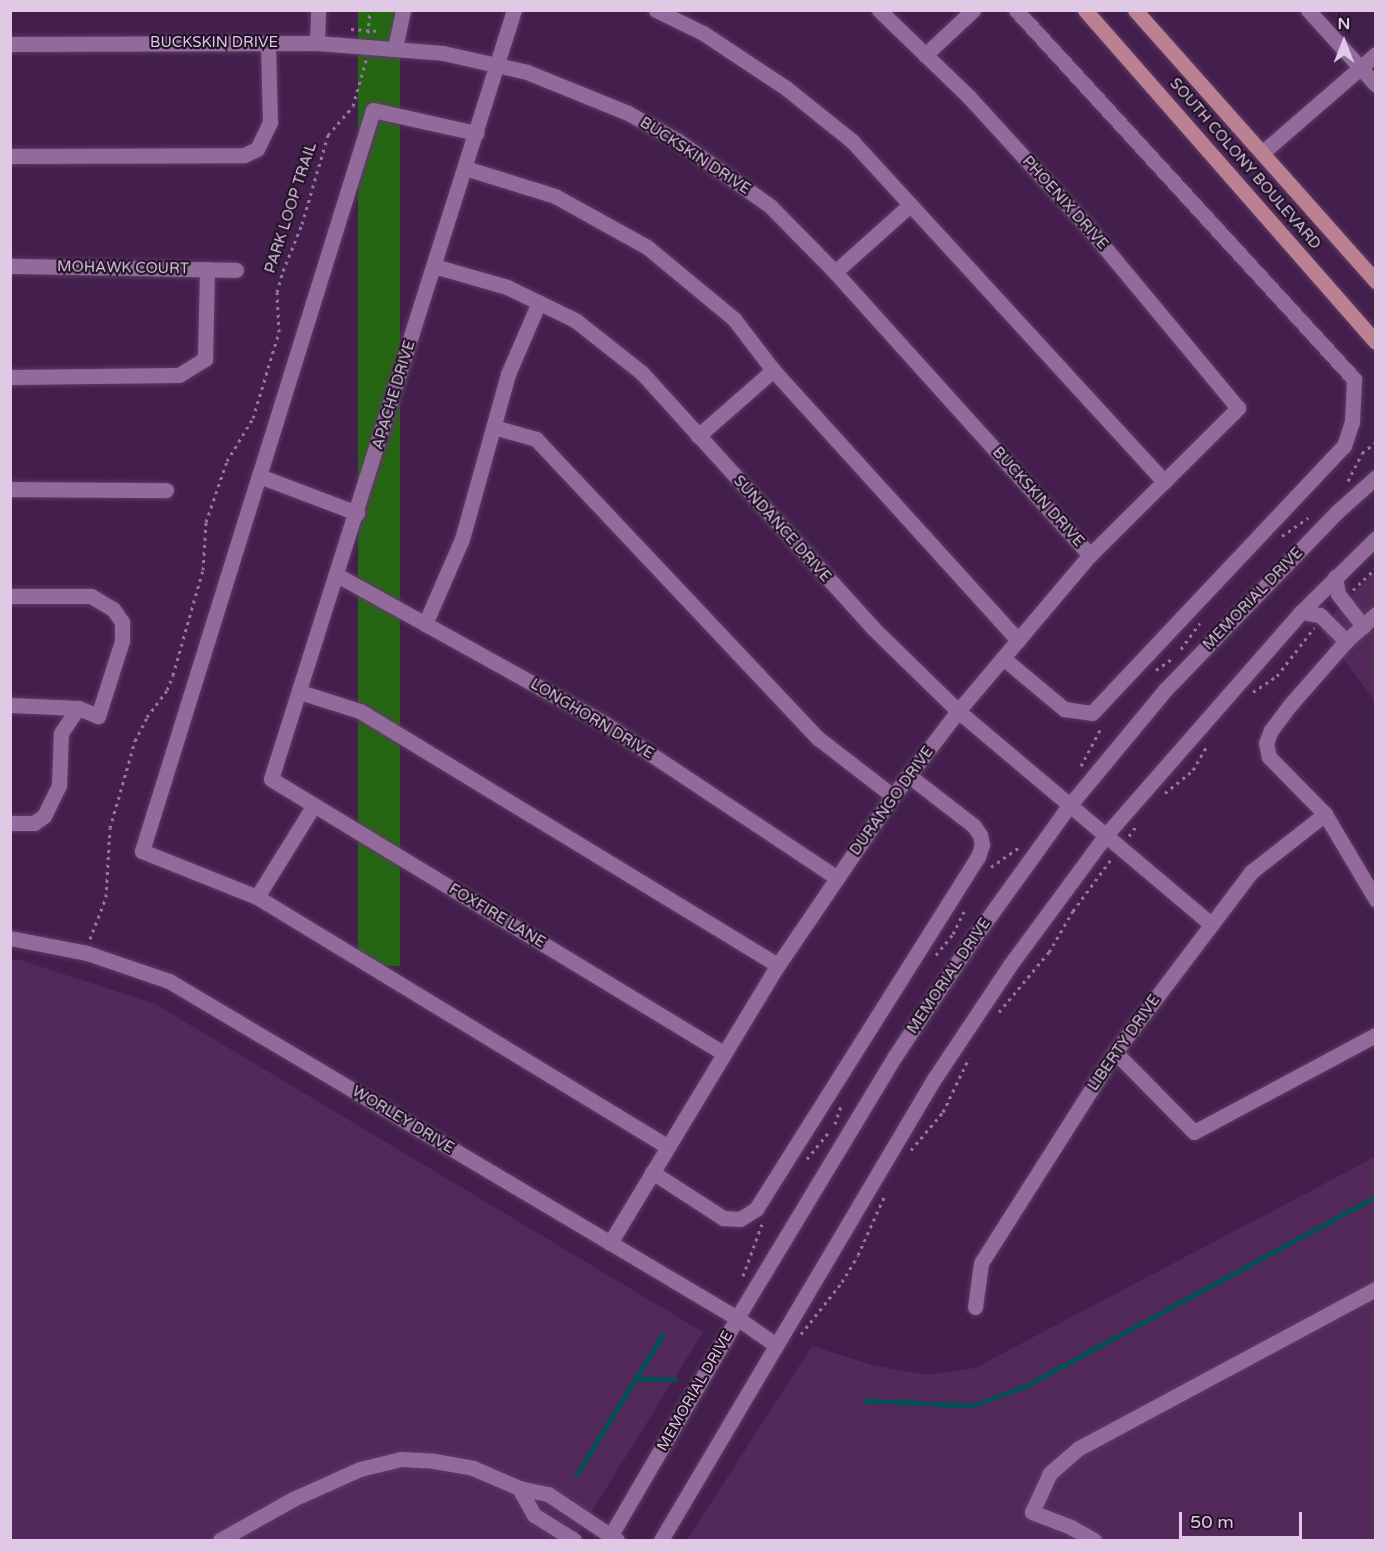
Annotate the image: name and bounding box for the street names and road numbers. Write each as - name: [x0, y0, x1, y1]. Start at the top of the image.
- street label: BUCKSKIN DRIVE: [150, 34, 278, 52]
- street label: SOUTH COLONY BOULEVARD: [1166, 75, 1324, 253]
- street label: BUCKSKIN DRIVE: [636, 114, 754, 198]
- street label: PARK LOOP TRAIL: [261, 140, 321, 276]
- street label: PHOENIX DRIVE: [1018, 153, 1112, 253]
- street label: MOHAWK COURT: [57, 258, 189, 278]
- street label: APACHE DRIVE: [369, 338, 419, 452]
- street label: BUCKSKIN DRIVE: [989, 443, 1087, 551]
- street label: SUNDANCE DRIVE: [729, 472, 835, 586]
- street label: MEMORIAL DRIVE: [1199, 544, 1307, 654]
- street label: LONGHORN DRIVE: [527, 675, 657, 763]
- street label: DURANGO DRIVE: [846, 743, 938, 859]
- street label: FOXFIRE LANE: [446, 880, 548, 952]
- street label: MEMORIAL DRIVE: [904, 915, 994, 1037]
- street label: LIBERTY DRIVE: [1084, 992, 1164, 1094]
- street label: WORLEY DRIVE: [349, 1082, 457, 1158]
- street label: MEMORIAL DRIVE: [653, 1328, 737, 1454]

